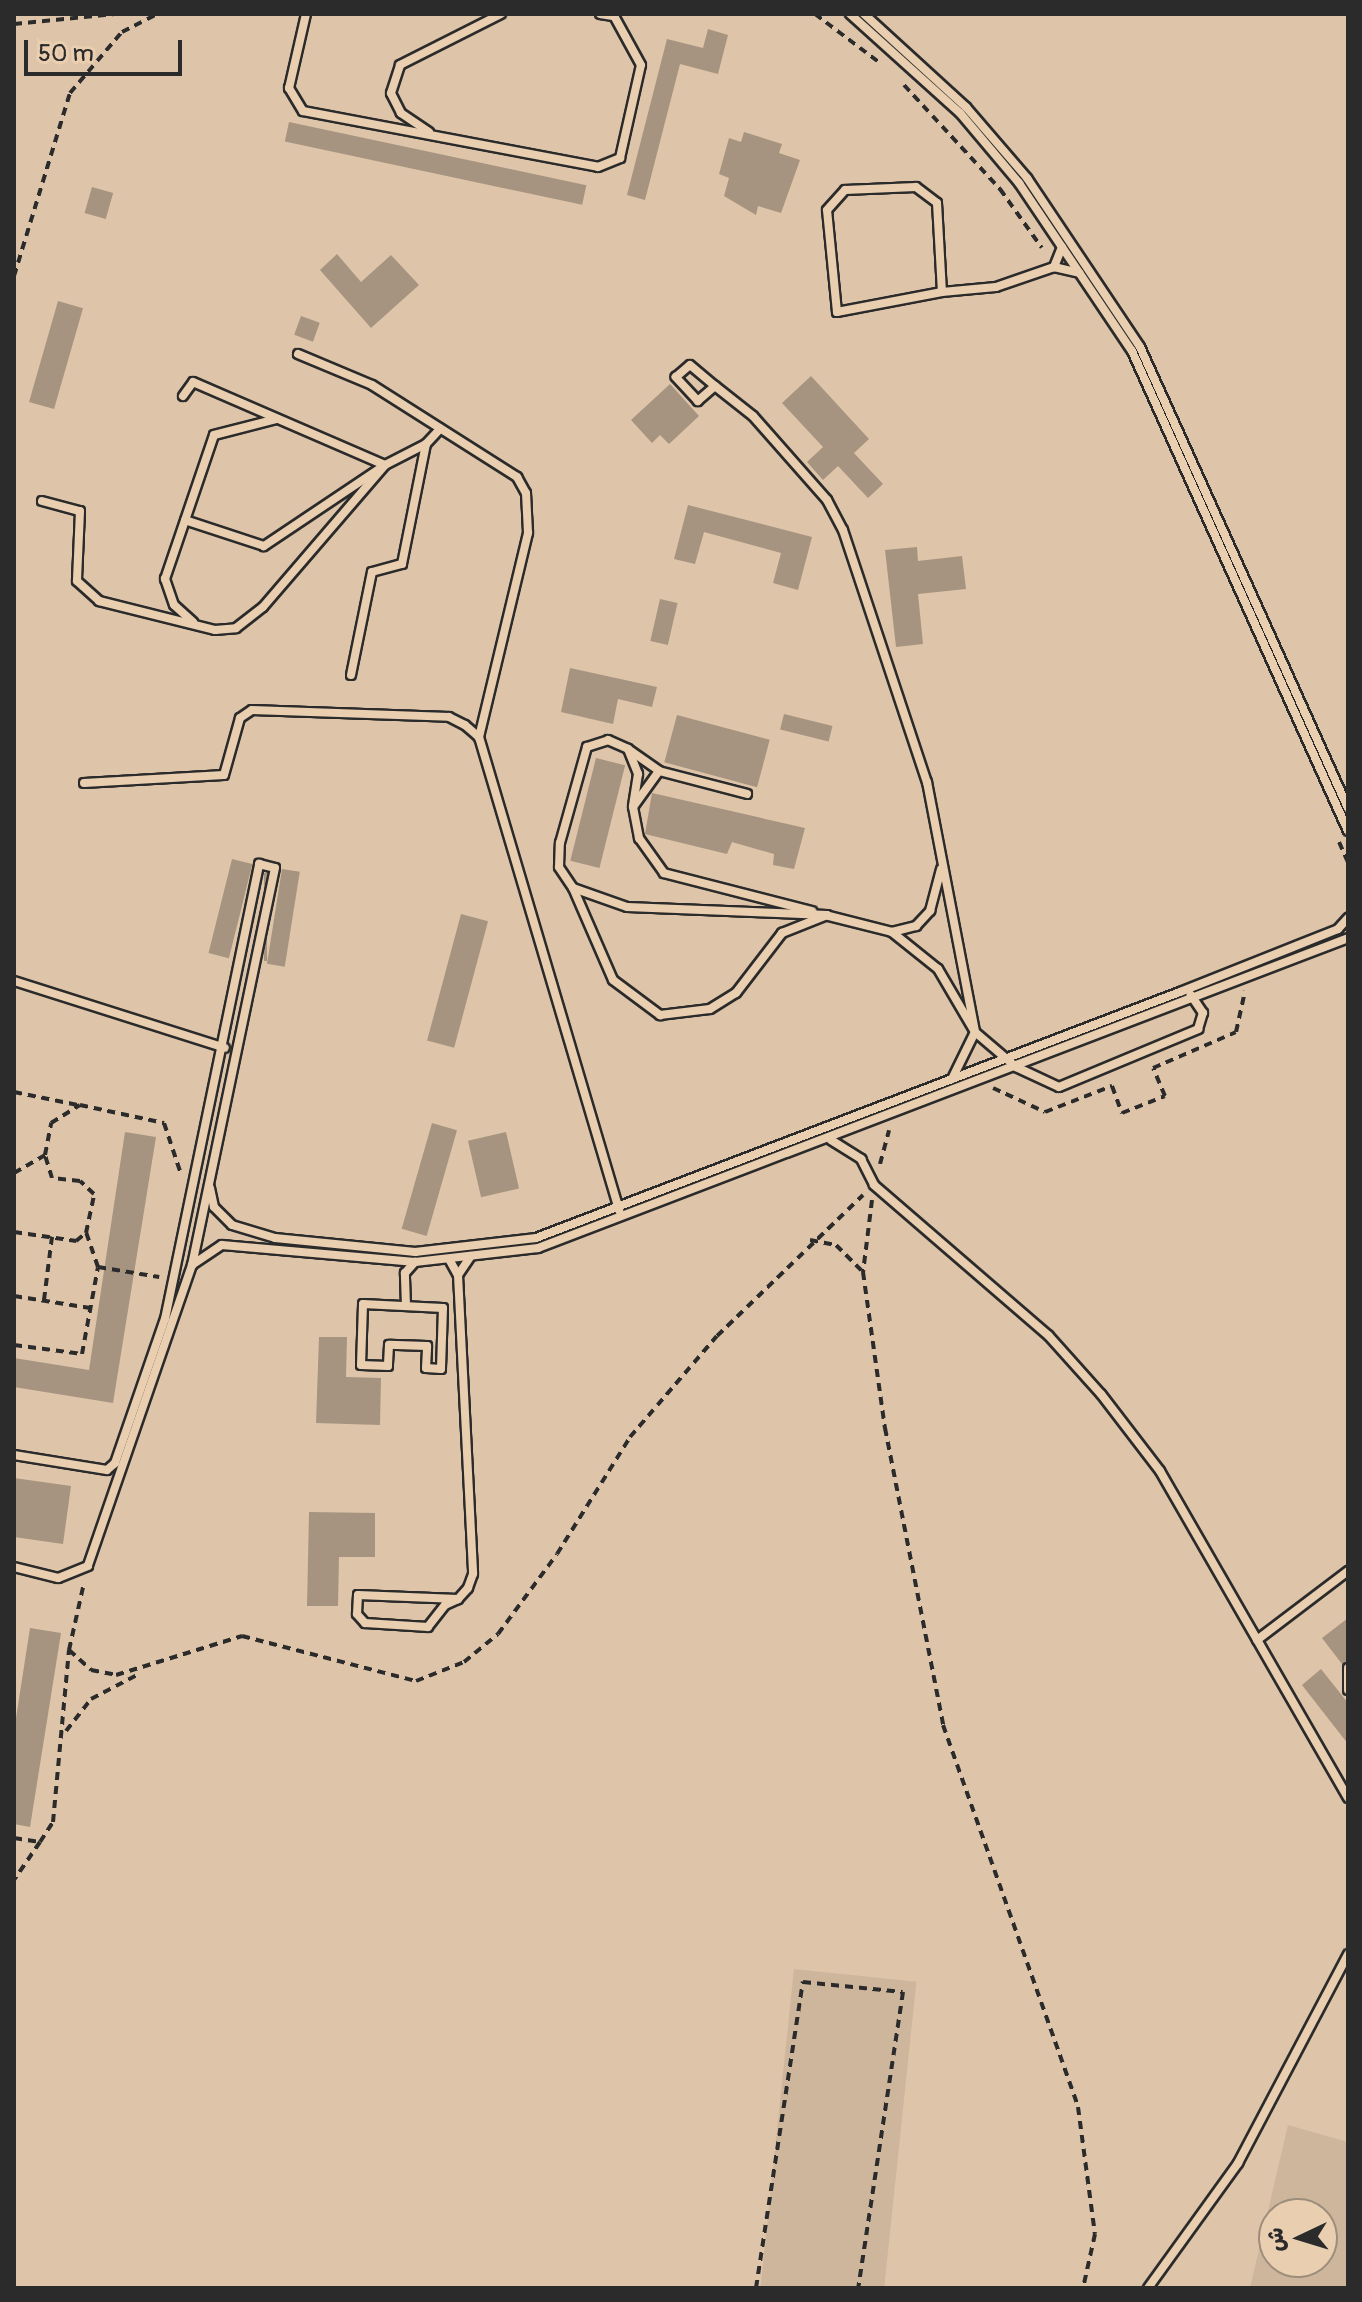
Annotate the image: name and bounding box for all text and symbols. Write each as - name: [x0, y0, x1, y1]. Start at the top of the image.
- scale bar: [28, 24, 186, 74]
- text: 50 m: [38, 39, 94, 68]
- north arrow: [1258, 2198, 1338, 2278]
- text: ش: [1261, 2226, 1291, 2253]

